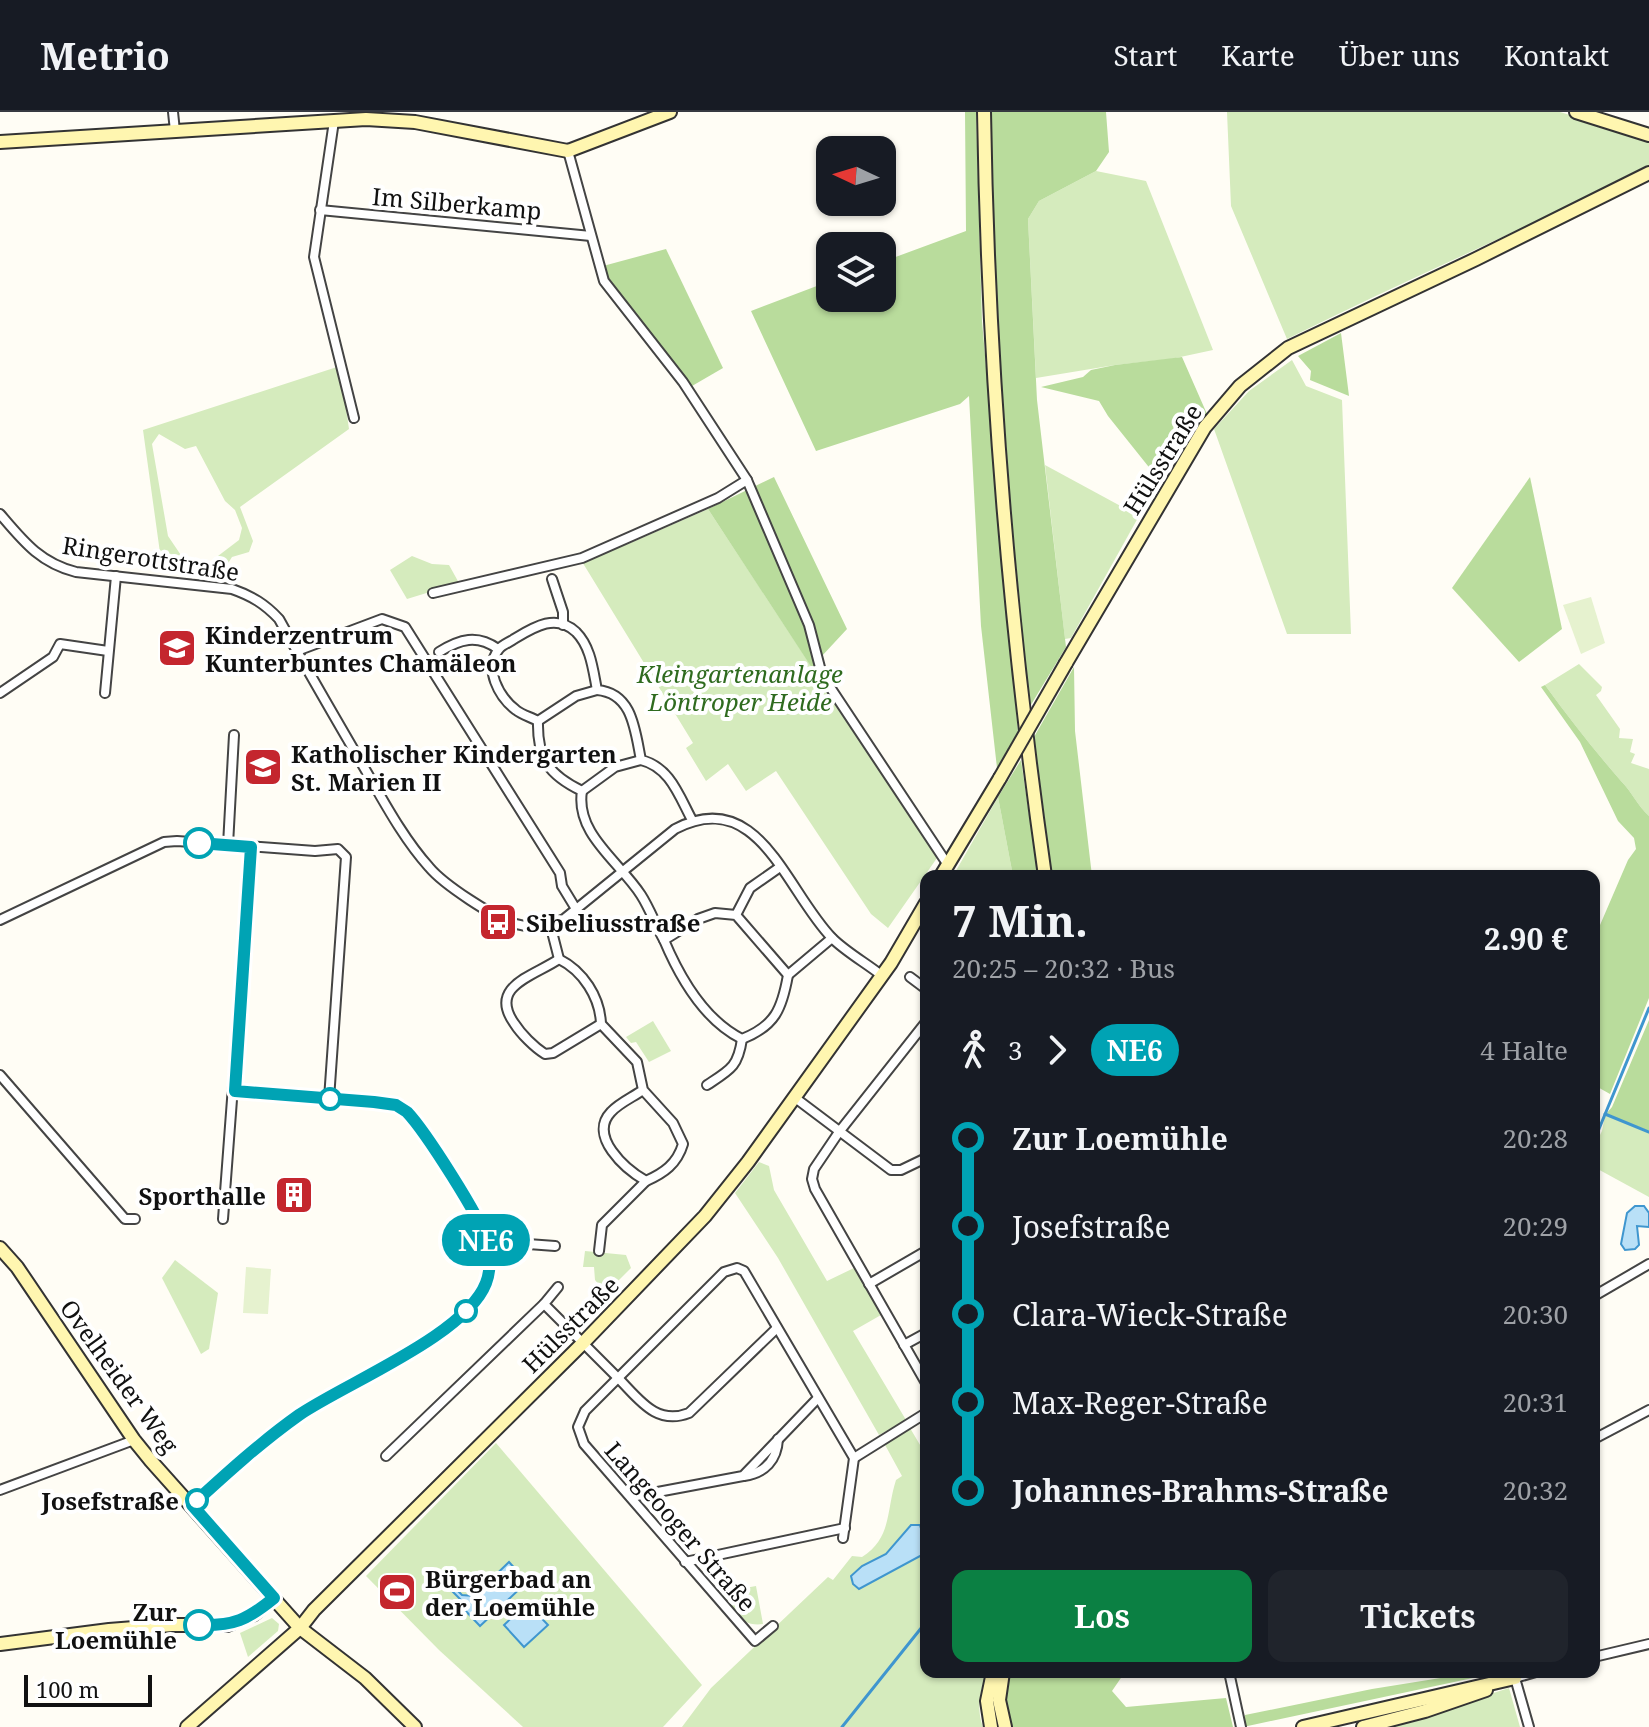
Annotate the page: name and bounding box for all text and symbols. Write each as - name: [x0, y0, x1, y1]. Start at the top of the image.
- text: Metrio: [40, 29, 170, 81]
- text: Start: [1113, 36, 1177, 74]
- text: Karte: [1221, 36, 1295, 74]
- text: Über uns: [1339, 36, 1460, 74]
- text: Kontakt: [1504, 36, 1609, 74]
- north arrow: [816, 136, 896, 216]
- map controls: [816, 136, 896, 312]
- street label: Im Silberkamp: [371, 179, 543, 227]
- button: layers: [816, 232, 896, 312]
- street label: Hülsstraße: [1115, 397, 1209, 521]
- street label: Ringerottstraße: [60, 528, 242, 588]
- place label: Kinderzentrum Kunterbuntes Chamäleon: [205, 618, 516, 679]
- school or university icon: Kinderzentrum Kunterbuntes Chamäleon: [156, 627, 198, 669]
- park label: Kleingartenanlage Löntroper Heide: [636, 657, 843, 718]
- place label: Katholischer Kindergarten St. Marien II: [291, 737, 617, 798]
- school or university icon: Katholischer Kindergarten St. Marien II: [242, 746, 284, 788]
- unlabelled marker: [184, 828, 214, 858]
- text: 7 Min.: [952, 890, 1088, 950]
- bus stop icon: Sibeliusstraße: [477, 901, 519, 943]
- place label: Sibeliusstraße: [526, 906, 701, 939]
- text: 2.90 €: [1484, 918, 1568, 959]
- text: 20:25 – 20:32 · Bus: [952, 950, 1175, 986]
- icon: walk: [952, 1028, 996, 1072]
- icon: forward: [1035, 1028, 1079, 1072]
- text: NE6: [1107, 1031, 1163, 1069]
- text: 3: [1008, 1032, 1023, 1068]
- text: 4 Halte: [1480, 1032, 1568, 1068]
- unlabelled marker: [319, 1088, 341, 1110]
- text: Zur Loemühle: [1012, 1118, 1228, 1159]
- text: 20:28: [1502, 1120, 1568, 1156]
- building icon: Sporthalle: [273, 1174, 315, 1216]
- place label: Sporthalle: [139, 1179, 266, 1212]
- text: Josefstraße: [1012, 1206, 1171, 1247]
- text: 20:29: [1502, 1208, 1568, 1244]
- line badge: NE6: [440, 1214, 532, 1266]
- text: NE6: [458, 1221, 514, 1259]
- street label: Hülsstraße: [514, 1268, 626, 1380]
- street label: Ovelheider Weg: [53, 1293, 187, 1460]
- text: Clara-Wieck-Straße: [1012, 1294, 1288, 1335]
- text: 20:30: [1502, 1296, 1568, 1332]
- unlabelled marker: [455, 1300, 477, 1322]
- text: Max-Reger-Straße: [1012, 1382, 1268, 1423]
- text: 20:31: [1502, 1384, 1568, 1420]
- street label: Langeooger Straße: [598, 1434, 764, 1618]
- text: Johannes-Brahms-Straße: [1012, 1470, 1389, 1511]
- text: 20:32: [1502, 1472, 1568, 1508]
- place label: Josefstraße: [40, 1484, 179, 1517]
- marker: Josefstraße: [186, 1489, 208, 1511]
- place label: Bürgerbad an der Loemühle: [425, 1562, 595, 1623]
- button: Los: [952, 1570, 1252, 1662]
- button: Tickets: [1268, 1570, 1568, 1662]
- sports icon: Bürgerbad an der Loemühle: [376, 1571, 418, 1613]
- place label: Zur Loemühle: [55, 1595, 177, 1656]
- marker: Zur Loemühle: [184, 1610, 214, 1640]
- scale bar: [24, 1671, 152, 1707]
- text: 100 m: [36, 1674, 99, 1704]

